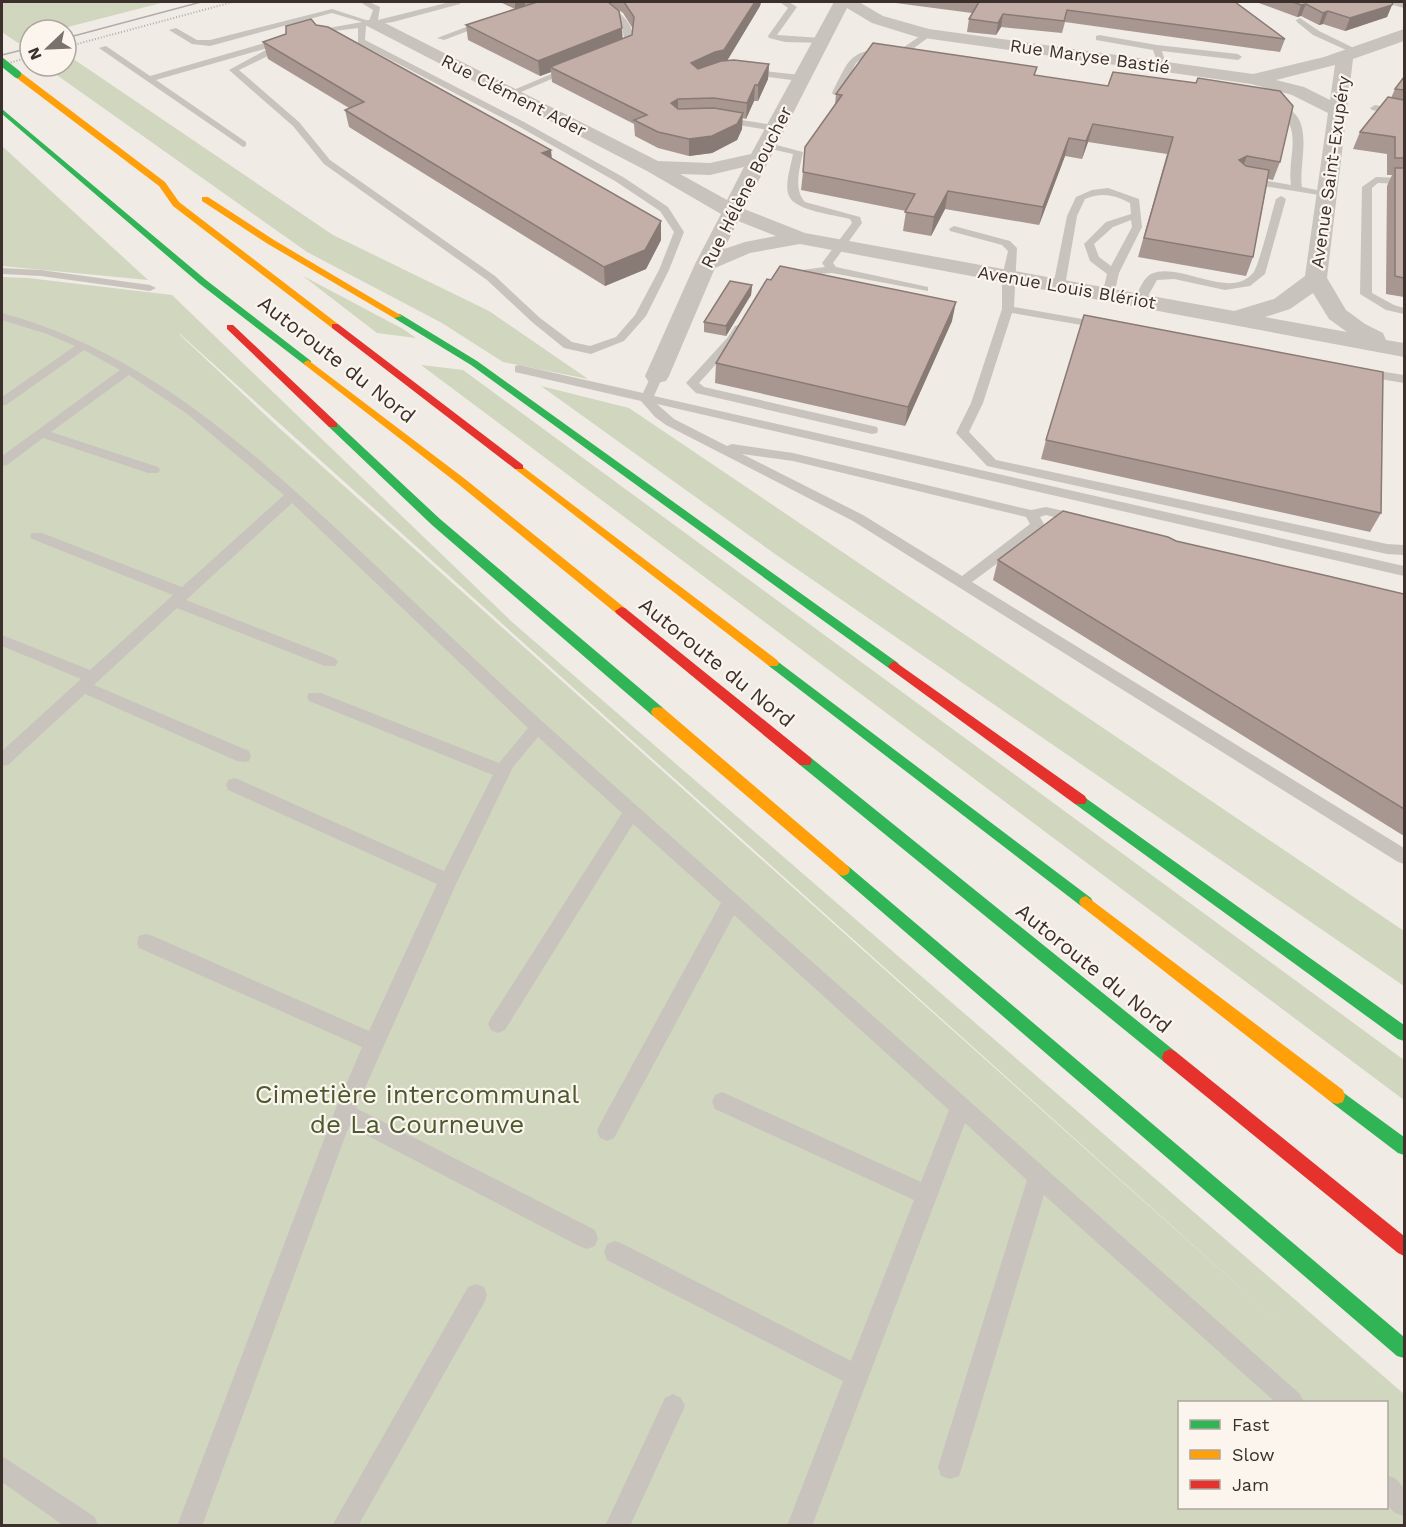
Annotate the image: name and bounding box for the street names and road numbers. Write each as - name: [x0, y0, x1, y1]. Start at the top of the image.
- street label: Rue Maryse Bastié: [1009, 34, 1171, 78]
- street label: Rue Clément Ader: [438, 49, 590, 141]
- street label: Avenue Saint-Exupéry: [1306, 74, 1354, 270]
- street label: Rue Hélène Boucher: [696, 102, 796, 272]
- street label: Avenue Louis Blériot: [976, 261, 1158, 313]
- street label: Autoroute du Nord: [253, 290, 421, 428]
- street label: Autoroute du Nord: [634, 592, 800, 732]
- street label: Autoroute du Nord: [1011, 898, 1177, 1038]

